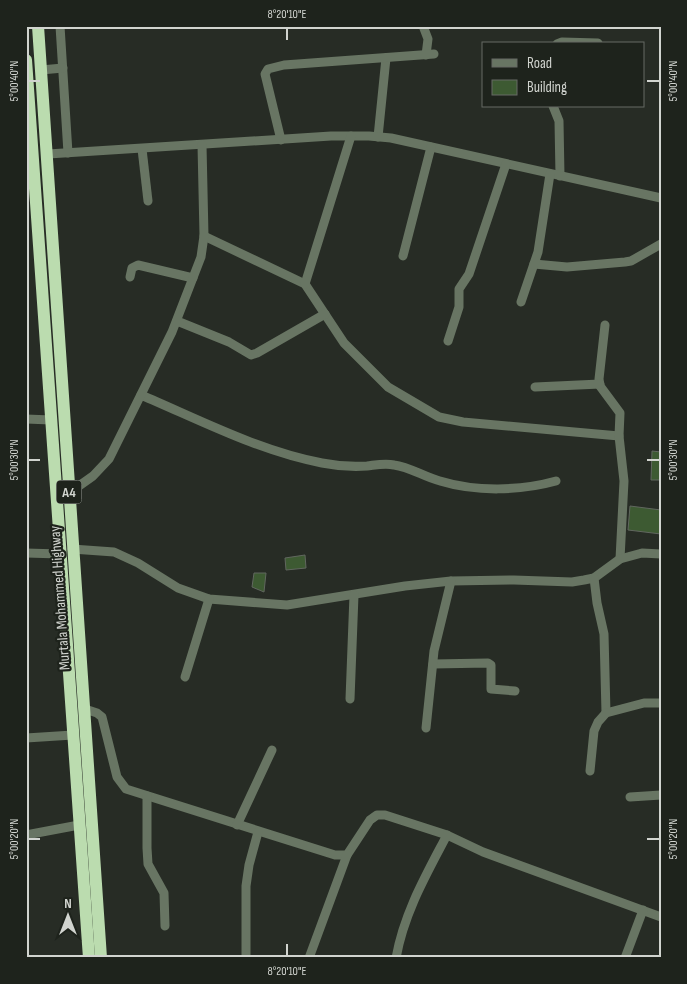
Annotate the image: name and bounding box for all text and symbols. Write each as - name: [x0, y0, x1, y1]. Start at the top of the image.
- text: 8°20'10"E: [268, 7, 306, 22]
- legend: [482, 42, 644, 108]
- text: Road: [527, 54, 552, 73]
- text: 5°00'40"N: [7, 61, 22, 101]
- text: 5°00'40"N: [666, 61, 681, 101]
- text: Building: [527, 78, 567, 97]
- text: 5°00'30"N: [7, 440, 22, 480]
- text: 5°00'30"N: [666, 440, 681, 480]
- road number: A4: [56, 481, 82, 504]
- street label: Murtala Mohammed Highway: [45, 525, 75, 671]
- text: 5°00'20"N: [7, 819, 22, 859]
- text: 5°00'20"N: [666, 819, 681, 859]
- north arrow: [42, 892, 92, 942]
- text: N: [64, 895, 72, 912]
- text: 8°20'10"E: [268, 964, 306, 979]

